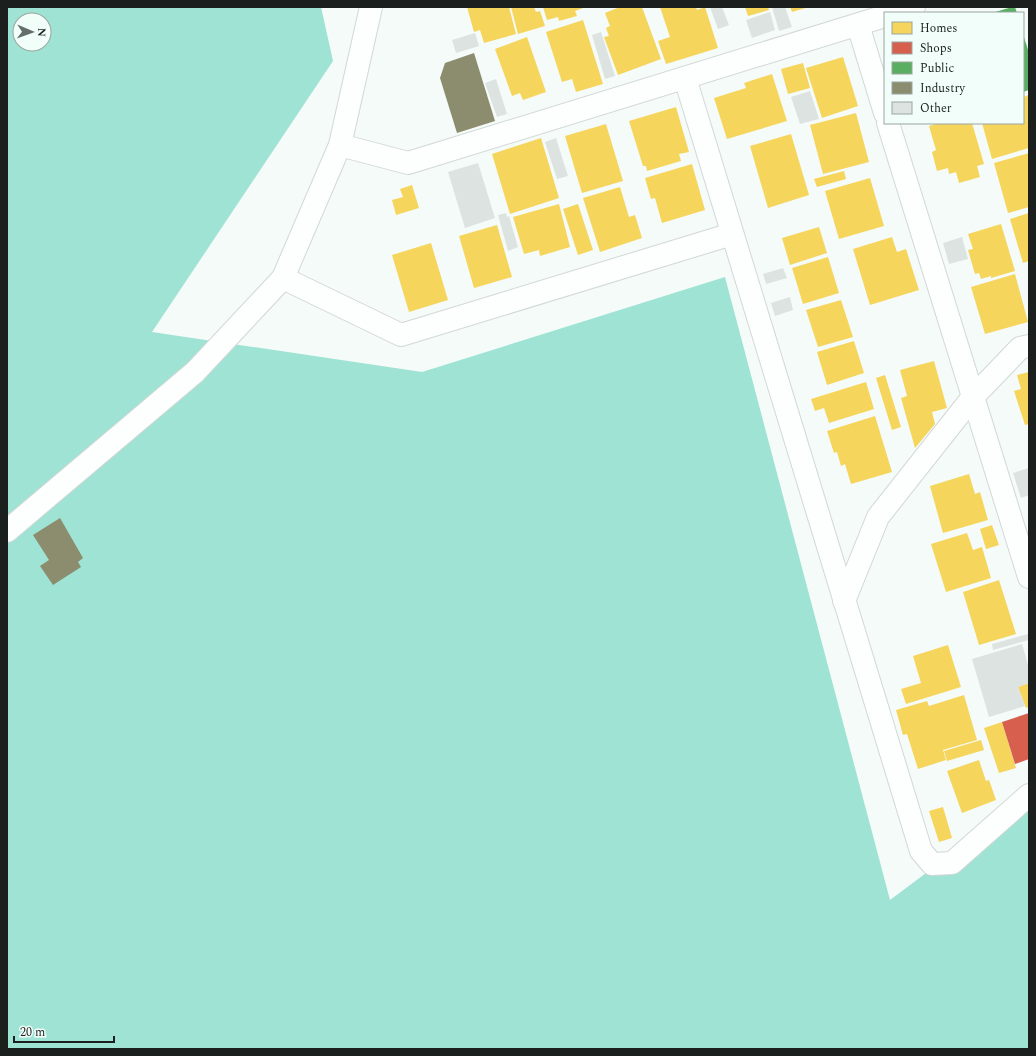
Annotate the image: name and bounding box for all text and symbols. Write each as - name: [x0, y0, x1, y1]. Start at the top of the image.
- north arrow: [12, 12, 52, 52]
- legend: [884, 12, 1024, 124]
- text: Homes: [920, 19, 958, 38]
- text: N: [33, 28, 50, 37]
- text: Shops: [920, 39, 952, 58]
- text: Public: [920, 59, 954, 78]
- text: Industry: [920, 79, 966, 98]
- text: Other: [920, 99, 952, 118]
- scale bar: [14, 1018, 114, 1044]
- text: 20 m: [20, 1023, 45, 1042]

